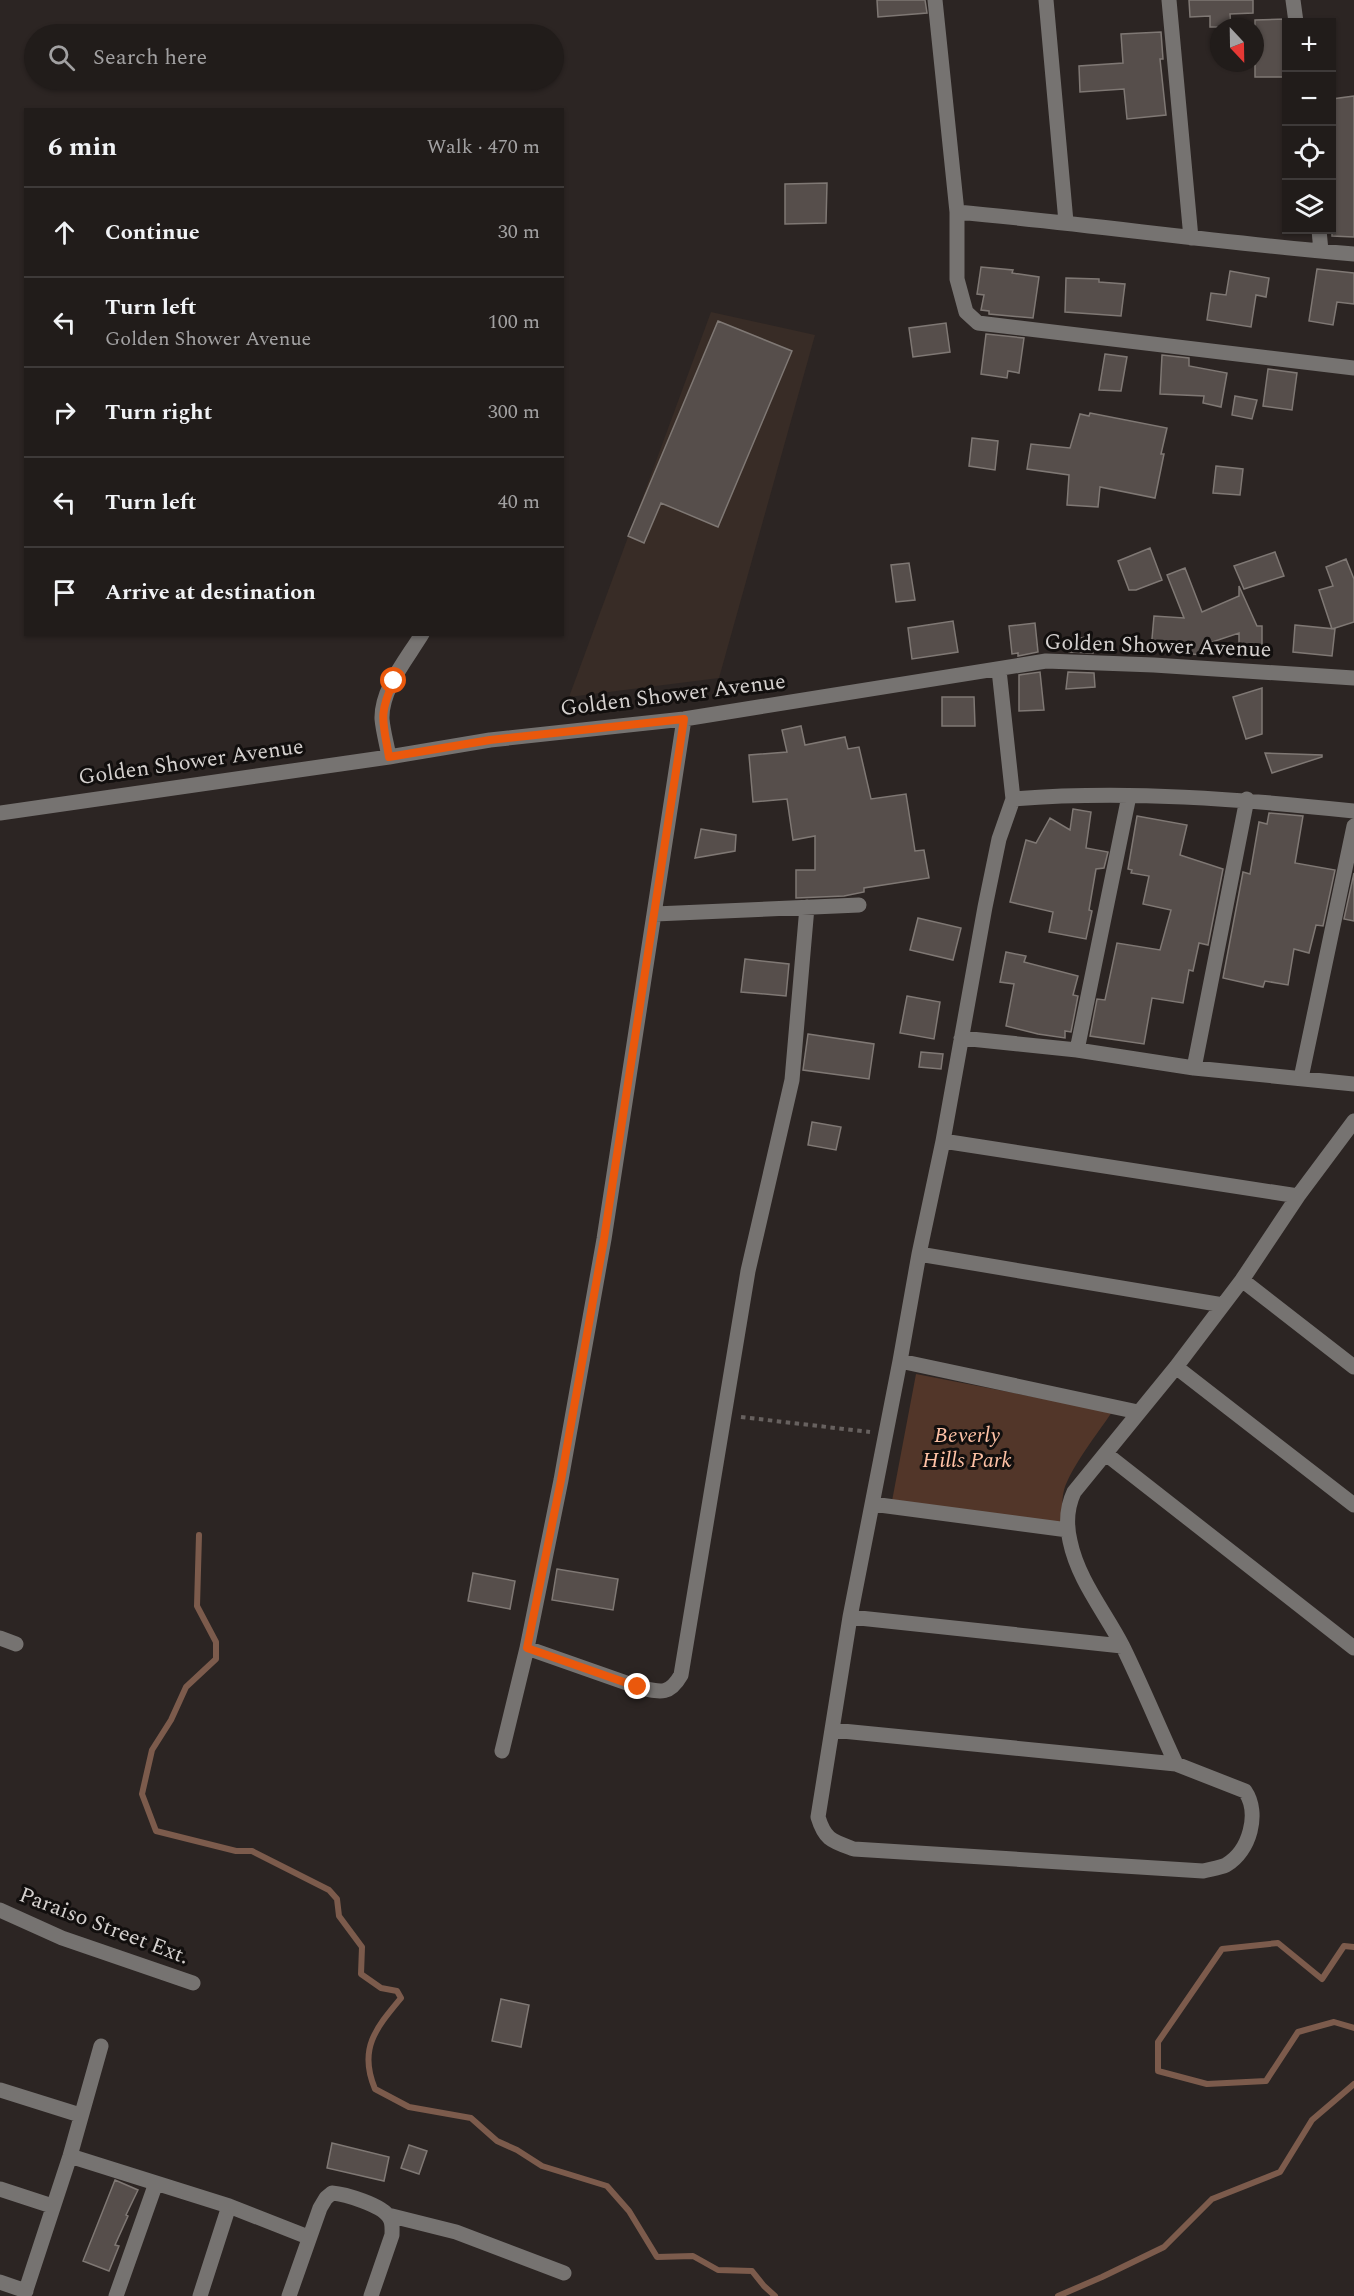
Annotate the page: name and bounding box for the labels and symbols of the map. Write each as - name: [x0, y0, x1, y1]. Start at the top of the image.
- north arrow: [1210, 18, 1264, 72]
- street label: Golden Shower Avenue: [1044, 626, 1272, 666]
- street label: Golden Shower Avenue: [558, 665, 788, 725]
- route start: [380, 667, 406, 693]
- street label: Golden Shower Avenue: [76, 730, 306, 794]
- park label: Beverly Hills Park: [922, 1419, 1012, 1477]
- route end: [624, 1673, 650, 1699]
- street label: Paraiso Street Ext.: [14, 1878, 194, 1974]

